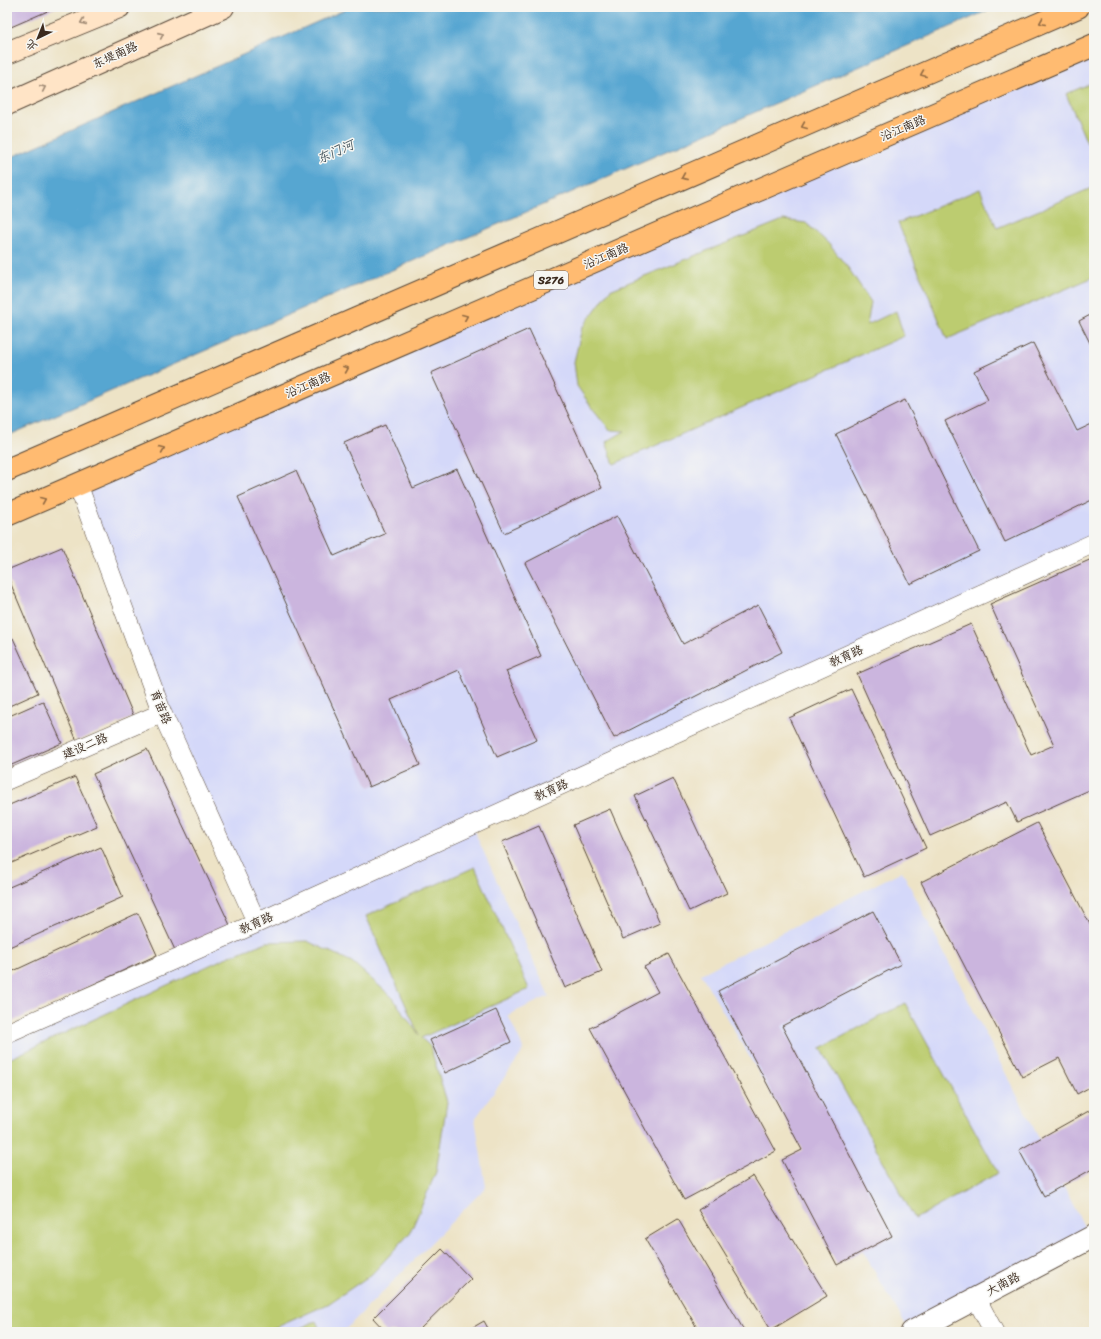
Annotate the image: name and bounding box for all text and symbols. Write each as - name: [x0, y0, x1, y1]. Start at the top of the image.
- one-way arrow: [80, 17, 87, 25]
- north arrow: [18, 18, 58, 58]
- one-way arrow: [1039, 18, 1046, 26]
- one-way arrow: [157, 32, 165, 40]
- text: 北: [21, 34, 42, 56]
- street label: 东堤南路: [89, 35, 141, 75]
- one-way arrow: [919, 69, 927, 77]
- one-way arrow: [38, 85, 46, 93]
- street label: 沿江南路: [877, 108, 929, 148]
- one-way arrow: [800, 121, 808, 129]
- water label: 东门河: [313, 132, 360, 170]
- one-way arrow: [681, 173, 688, 181]
- street label: 沿江南路: [580, 236, 632, 276]
- road number: S276: [534, 271, 568, 289]
- one-way arrow: [462, 314, 469, 322]
- street label: 沿江南路: [282, 365, 334, 405]
- one-way arrow: [341, 366, 349, 374]
- one-way arrow: [159, 445, 166, 453]
- one-way arrow: [38, 497, 46, 505]
- street label: 教育路: [825, 639, 867, 673]
- street label: 育苗路: [144, 686, 178, 728]
- street label: 建设二路: [59, 726, 111, 766]
- street label: 教育路: [530, 773, 572, 807]
- street label: 教育路: [235, 906, 277, 940]
- street label: 大南路: [982, 1266, 1024, 1302]

